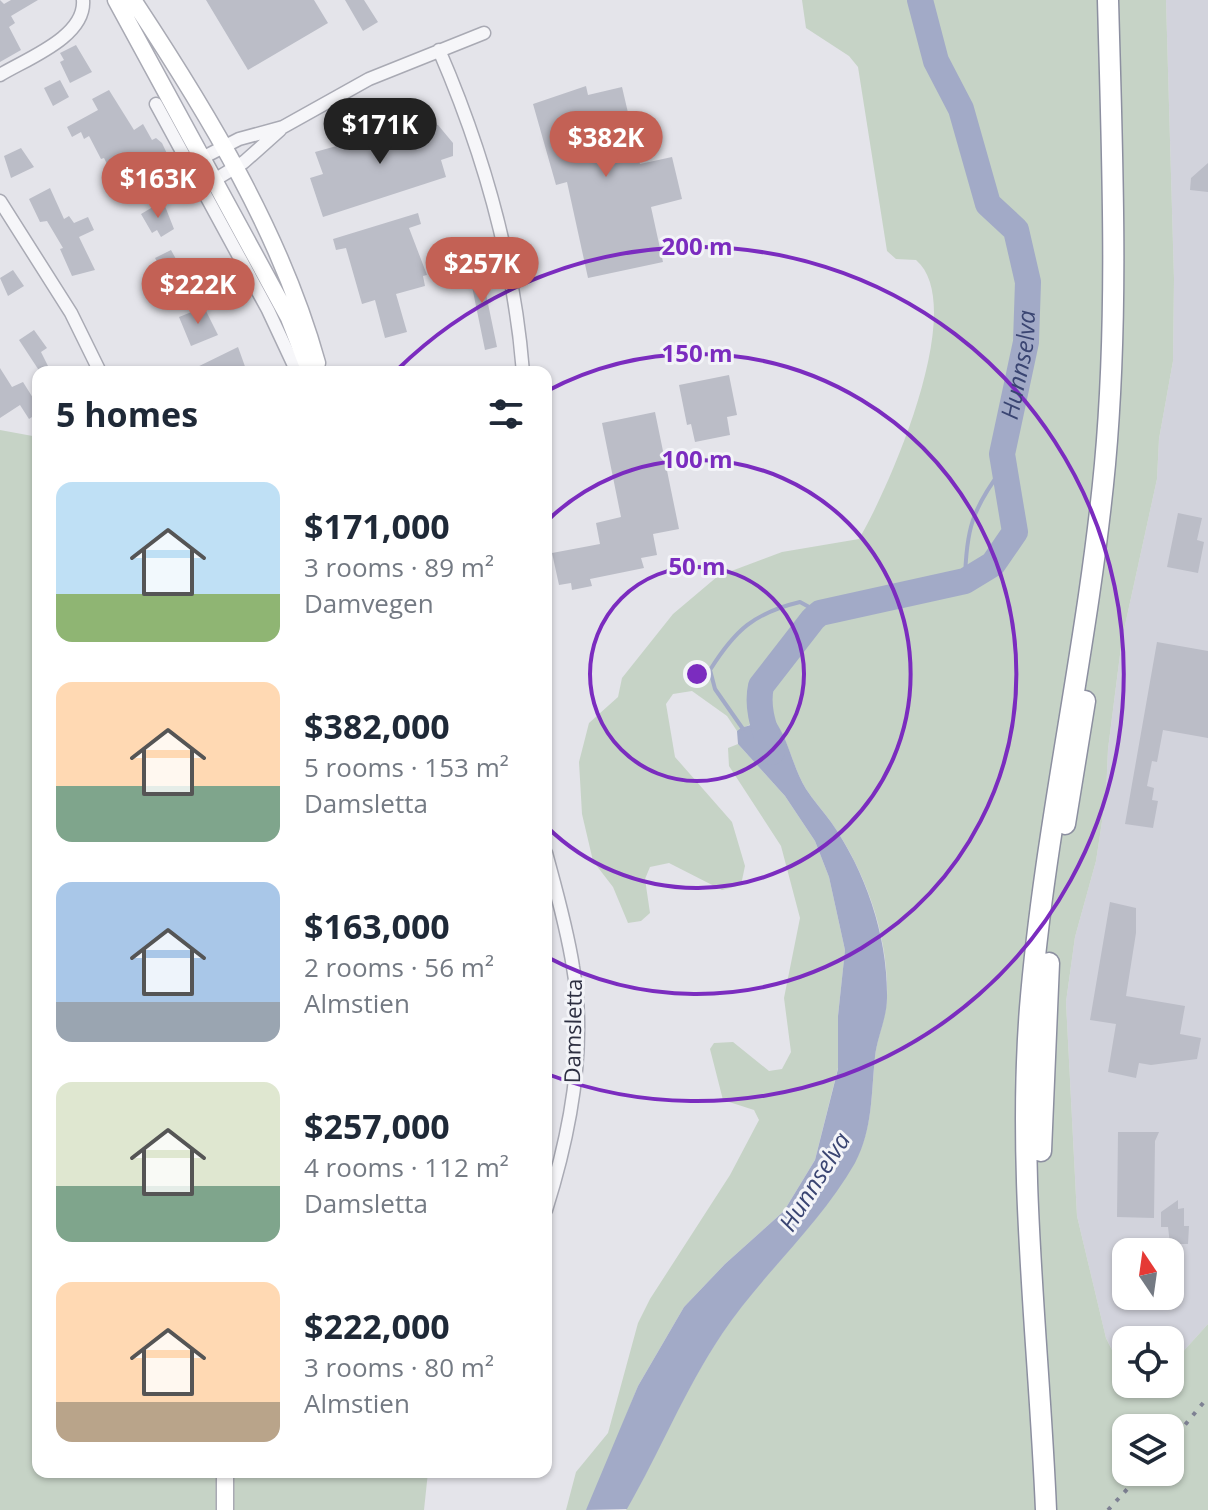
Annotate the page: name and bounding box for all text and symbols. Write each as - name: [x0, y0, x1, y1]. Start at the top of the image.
- pin: $171K: [324, 98, 436, 166]
- text: $171K: [342, 106, 418, 142]
- pin: $382K: [550, 111, 662, 179]
- text: $382K: [568, 119, 644, 155]
- pin: $163K: [102, 152, 214, 220]
- text: $163K: [120, 160, 196, 196]
- text: 200 m: [662, 229, 732, 262]
- pin: $257K: [426, 237, 538, 305]
- text: $257K: [444, 245, 520, 281]
- pin: $222K: [142, 258, 254, 326]
- text: $222K: [160, 266, 236, 302]
- water label: Hunnselva: [992, 309, 1042, 422]
- text: 150 m: [662, 336, 732, 369]
- text: 5 homes: [56, 391, 198, 437]
- icon: filters: [484, 392, 528, 436]
- text: 100 m: [662, 442, 732, 475]
- text: $171,000: [304, 503, 450, 549]
- icon: home: [120, 514, 216, 610]
- text: 3 rooms · 89 m²: [304, 549, 494, 585]
- text: 50 m: [668, 549, 726, 582]
- text: Damvegen: [304, 585, 434, 621]
- centre of rings: [683, 660, 711, 688]
- text: $382,000: [304, 703, 450, 749]
- icon: home: [120, 714, 216, 810]
- text: 5 rooms · 153 m²: [304, 749, 509, 785]
- text: Damsletta: [304, 785, 428, 821]
- text: $163,000: [304, 903, 450, 949]
- icon: home: [120, 914, 216, 1010]
- text: 2 rooms · 56 m²: [304, 949, 494, 985]
- street label: Damsletta: [556, 978, 588, 1084]
- text: Almstien: [304, 985, 410, 1021]
- text: $257,000: [304, 1103, 450, 1149]
- icon: home: [120, 1114, 216, 1210]
- water label: Hunnselva: [770, 1125, 857, 1237]
- text: 4 rooms · 112 m²: [304, 1149, 509, 1185]
- text: Damsletta: [304, 1185, 428, 1221]
- north arrow: [1112, 1238, 1184, 1310]
- map controls: [1112, 1238, 1184, 1486]
- text: $222,000: [304, 1303, 450, 1349]
- icon: home: [120, 1314, 216, 1410]
- button: locate: [1112, 1326, 1184, 1398]
- text: 3 rooms · 80 m²: [304, 1349, 494, 1385]
- text: Almstien: [304, 1385, 410, 1421]
- button: layers: [1112, 1414, 1184, 1486]

